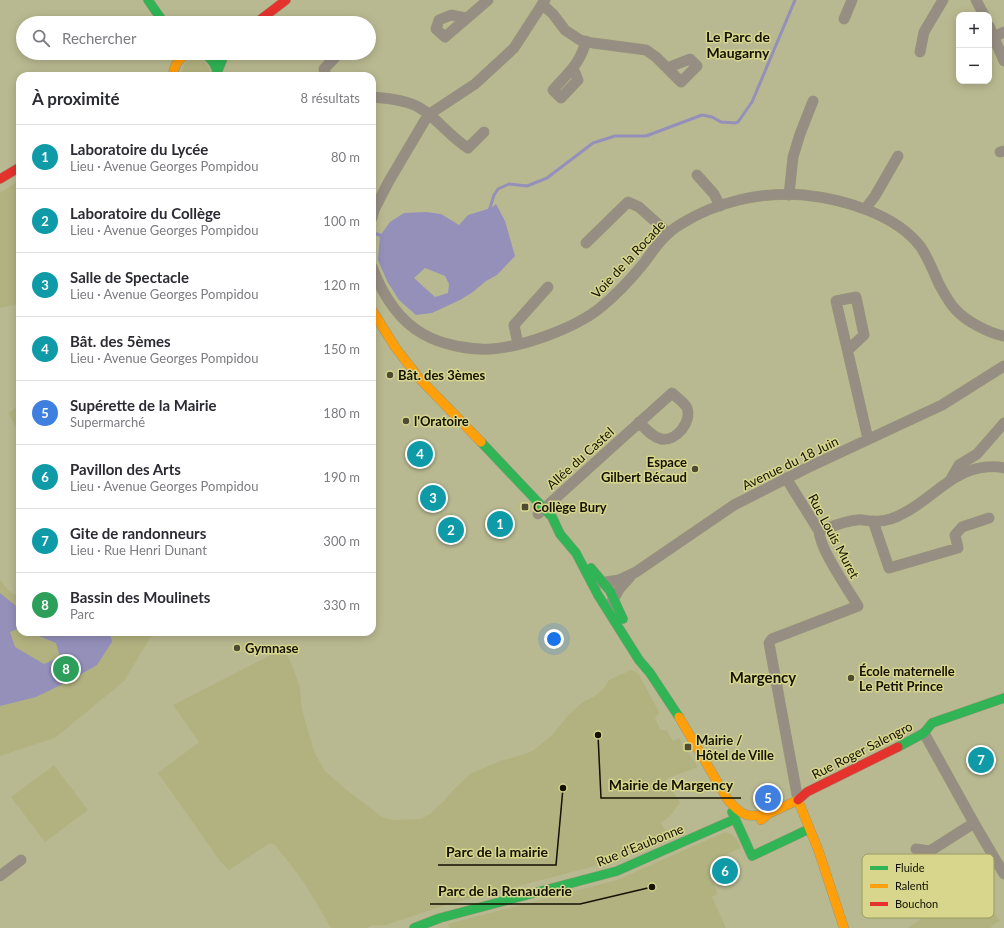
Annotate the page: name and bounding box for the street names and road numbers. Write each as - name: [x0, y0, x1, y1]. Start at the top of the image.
- street label: Voie de la Rocade: [588, 217, 668, 301]
- street label: Allée du Castel: [543, 424, 617, 492]
- street label: Avenue du 18 Juin: [739, 433, 841, 493]
- street label: Rue Louis Muret: [805, 491, 863, 581]
- street label: Rue Roger Salengro: [809, 718, 915, 782]
- street label: Rue d'Eaubonne: [594, 820, 686, 870]

